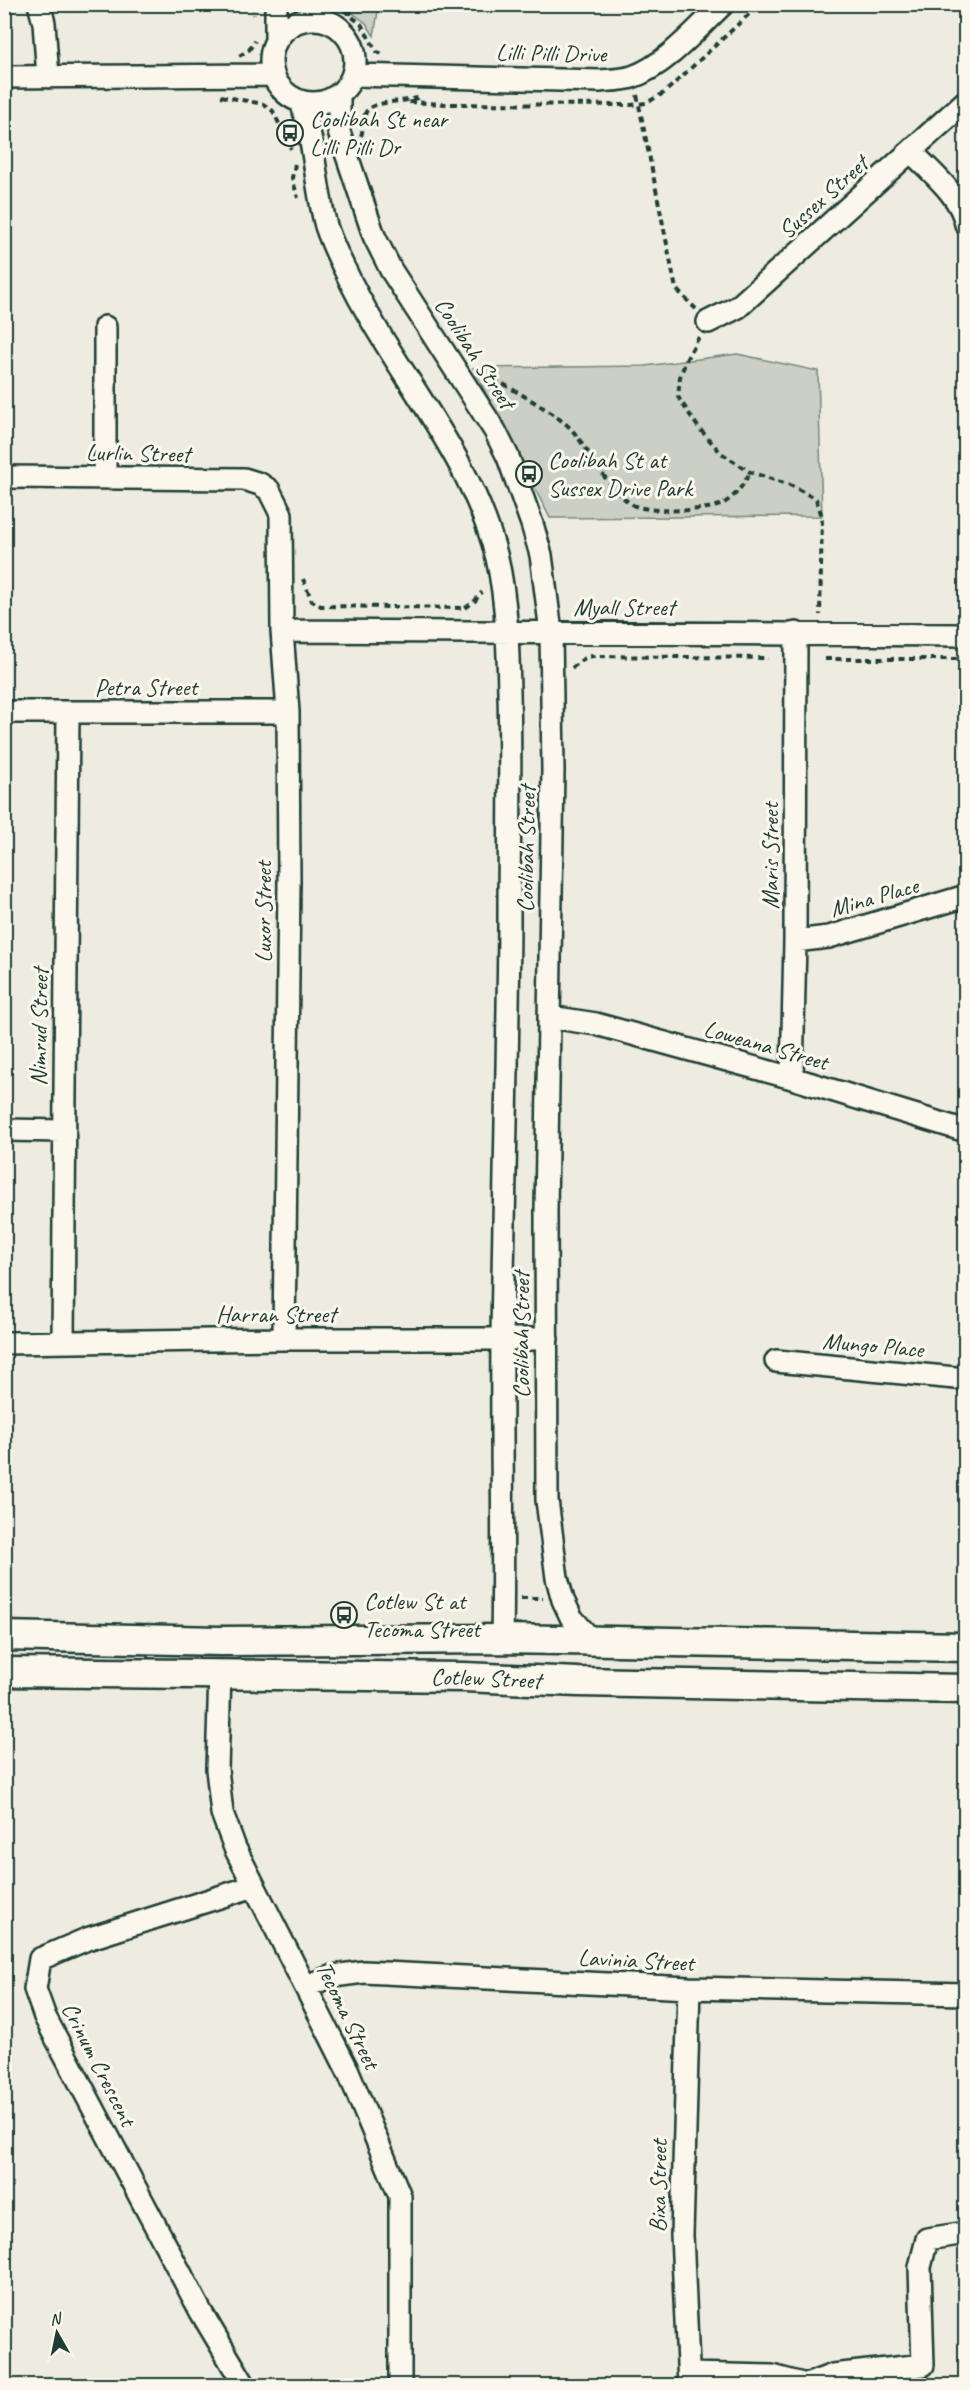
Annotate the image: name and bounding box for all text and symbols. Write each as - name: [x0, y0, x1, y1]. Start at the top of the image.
- street label: Lilli Pilli Drive: [496, 37, 609, 69]
- place label: Coolibah St near Lilli Pilli Dr: [310, 104, 450, 162]
- bus stop icon: Coolibah St near Lilli Pilli Dr: [275, 118, 305, 148]
- street label: Sussex Street: [772, 147, 876, 245]
- street label: Coolibah Street: [428, 292, 524, 417]
- street label: Lurlin Street: [86, 437, 193, 469]
- place label: Coolibah St at Sussex Drive Park: [548, 445, 694, 503]
- bus stop icon: Coolibah St at Sussex Drive Park: [514, 459, 544, 489]
- street label: Myall Street: [573, 592, 678, 622]
- street label: Petra Street: [95, 672, 199, 702]
- street label: Coolibah Street: [510, 782, 542, 913]
- street label: Maris Street: [755, 801, 785, 909]
- street label: Luxor Street: [248, 859, 278, 963]
- street label: Mina Place: [827, 870, 924, 924]
- street label: Nimrud Street: [23, 965, 55, 1086]
- street label: Loweana Street: [701, 1013, 833, 1078]
- street label: Coolibah Street: [506, 1269, 536, 1398]
- street label: Harran Street: [216, 1299, 339, 1329]
- street label: Mungo Place: [821, 1326, 927, 1365]
- place label: Cotlew St at Tecoma Street: [364, 1586, 482, 1644]
- bus stop icon: Cotlew St at Tecoma Street: [329, 1600, 359, 1630]
- street label: Cotlew Street: [431, 1662, 545, 1695]
- street label: Lavinia Street: [577, 1942, 697, 1978]
- street label: Tecoma Street: [309, 1956, 388, 2075]
- street label: Crinum Crescent: [55, 1997, 144, 2133]
- street label: Bixa Street: [642, 2137, 674, 2233]
- north arrow: [27, 2303, 87, 2363]
- text: N: [48, 2308, 64, 2330]

